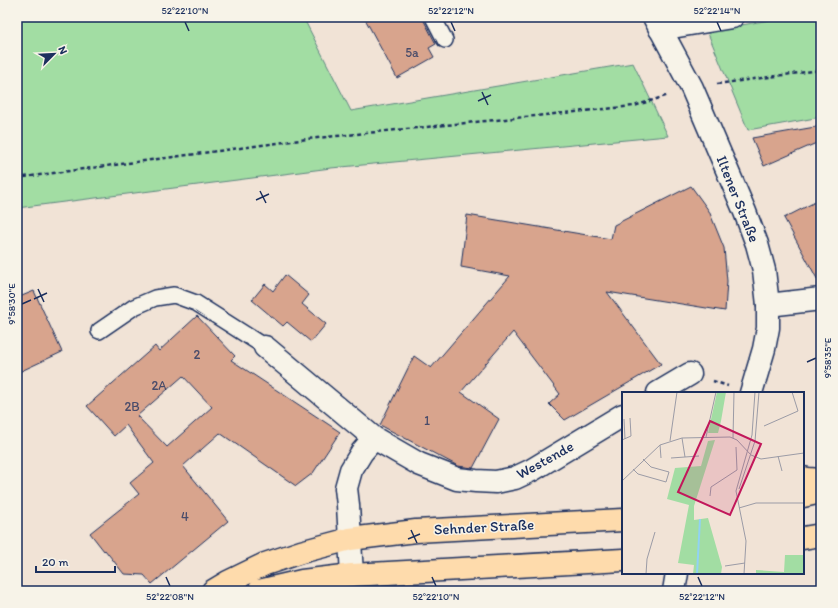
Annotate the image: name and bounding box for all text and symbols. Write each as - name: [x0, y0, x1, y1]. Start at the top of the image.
- text: 52°22'10"N: [161, 4, 209, 17]
- text: 52°22'12"N: [428, 4, 474, 17]
- text: 52°22'14"N: [694, 4, 741, 17]
- north arrow: [34, 34, 74, 74]
- text: N: [55, 44, 70, 56]
- house number: 5a: [405, 45, 419, 60]
- street label: Iltener Straße: [712, 153, 764, 245]
- text: 9°58'30"E: [5, 283, 18, 325]
- text: 9°58'35"E: [821, 337, 834, 378]
- house number: 2: [194, 347, 201, 362]
- house number: 2A: [151, 378, 167, 393]
- inset map: [622, 392, 804, 574]
- house number: 2B: [124, 399, 140, 414]
- house number: 1: [424, 413, 430, 428]
- street label: Westende: [513, 437, 577, 483]
- house number: 4: [181, 509, 189, 524]
- street label: Sehnder Straße: [433, 515, 535, 539]
- scale bar: [36, 548, 115, 574]
- text: 20 m: [42, 555, 69, 569]
- text: 52°22'08"N: [146, 590, 194, 603]
- text: 52°22'10"N: [412, 590, 460, 603]
- text: 52°22'12"N: [679, 590, 725, 603]

